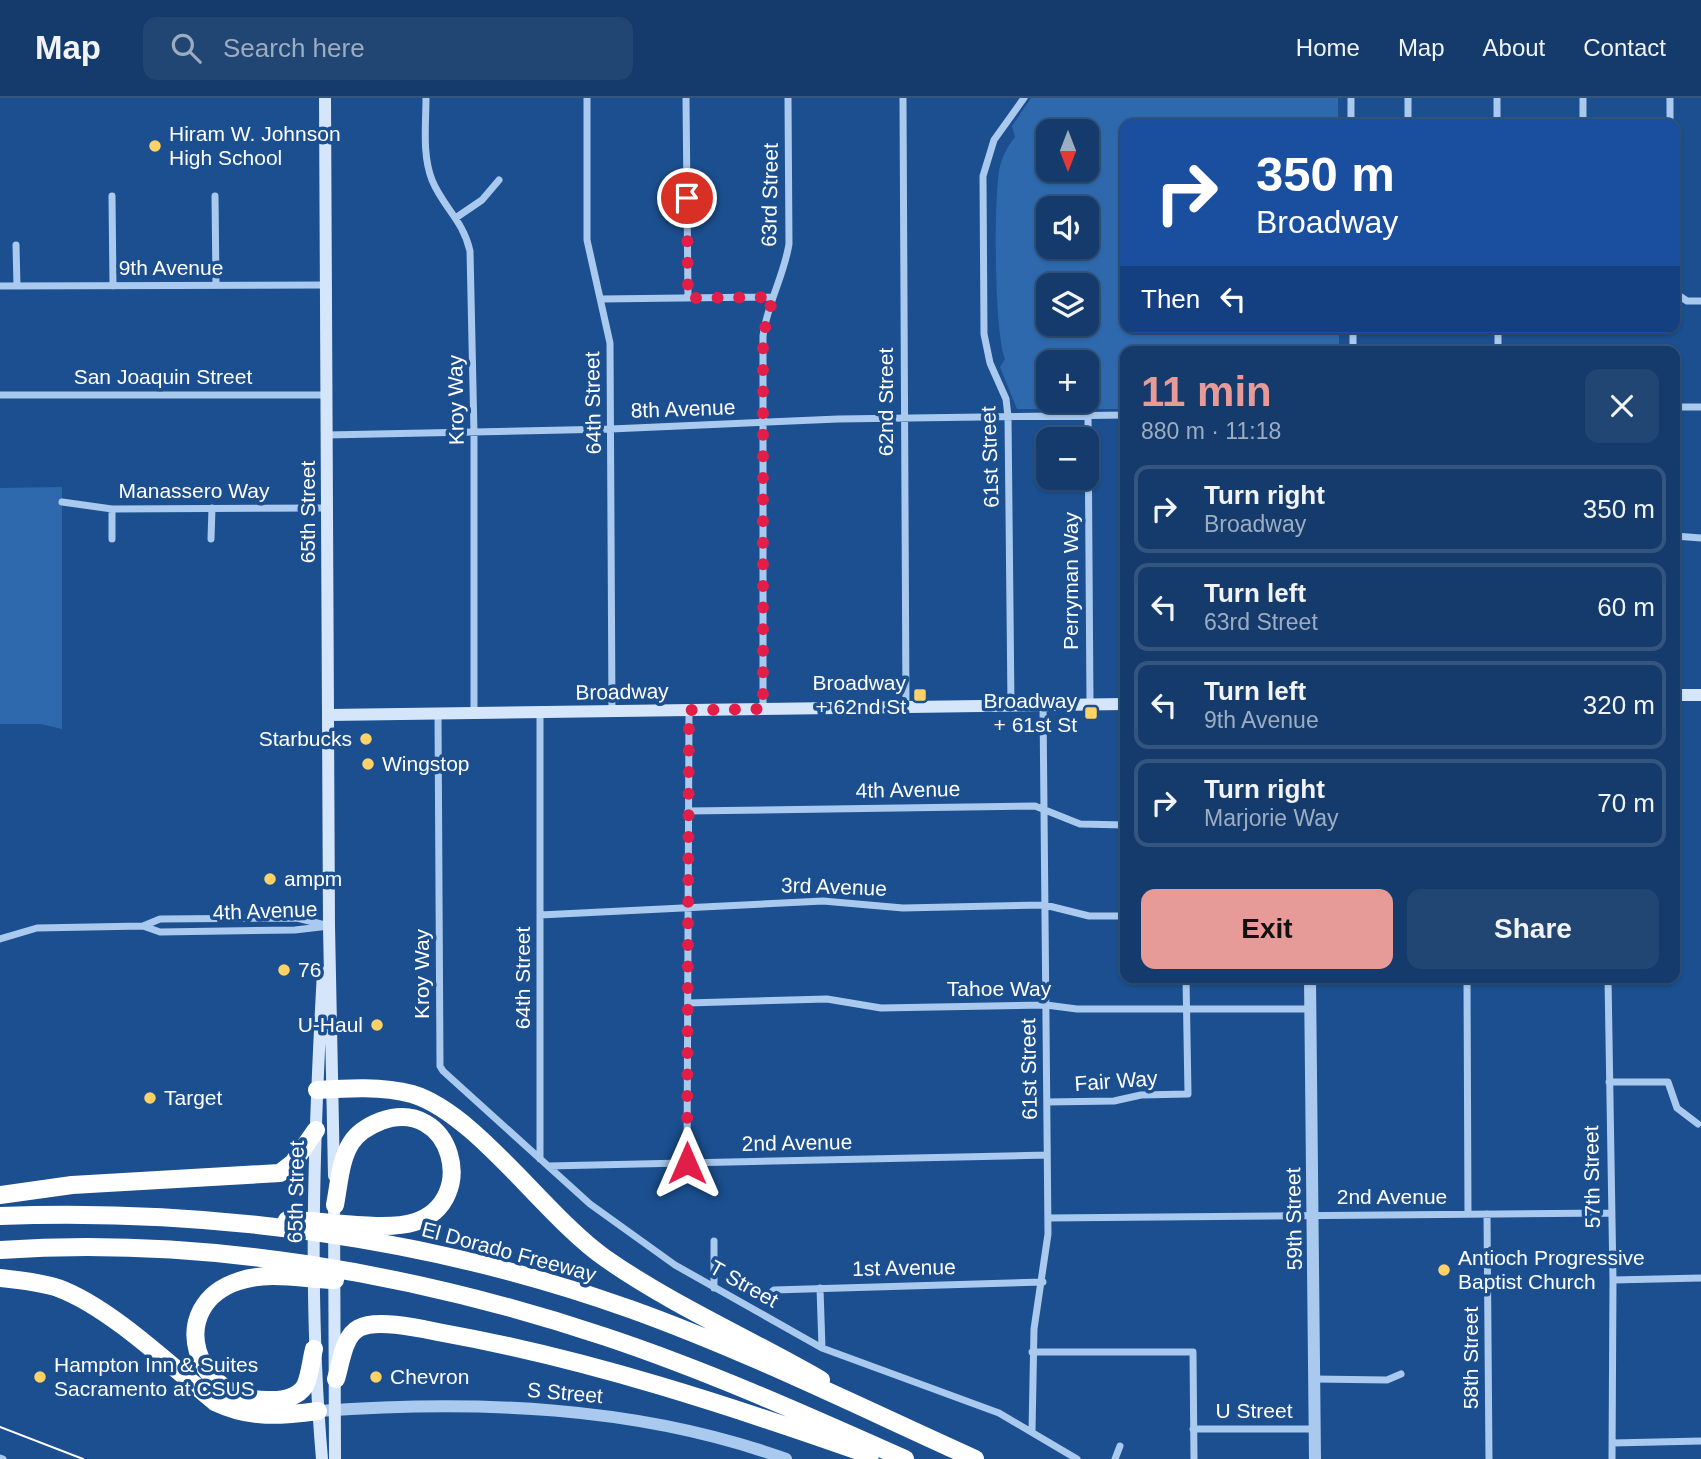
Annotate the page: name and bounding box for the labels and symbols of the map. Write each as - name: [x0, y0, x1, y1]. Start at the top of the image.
- north arrow: [1036, 119, 1099, 182]
- place label: Hiram W. Johnson High School: [169, 122, 341, 169]
- marker: Hiram W. Johnson High School: [147, 138, 163, 154]
- street label: 63rd Street: [757, 143, 782, 247]
- pin: [657, 168, 717, 228]
- street label: 9th Avenue: [119, 256, 223, 279]
- street label: 62nd Street: [874, 348, 897, 456]
- street label: 64th Street: [580, 351, 605, 455]
- street label: Kroy Way: [443, 354, 468, 445]
- street label: San Joaquin Street: [74, 365, 252, 388]
- street label: 8th Avenue: [630, 395, 736, 422]
- street label: 61st Street: [976, 406, 1003, 508]
- street label: 65th Street: [296, 460, 319, 563]
- street label: Manassero Way: [119, 479, 270, 502]
- street label: Perryman Way: [1059, 511, 1082, 650]
- place label: Broadway + 62nd St: [813, 671, 906, 718]
- street label: Broadway: [575, 679, 669, 704]
- marker: Broadway + 62nd St: [912, 687, 928, 703]
- place label: Broadway + 61st St: [984, 689, 1077, 736]
- marker: Broadway + 61st St: [1083, 705, 1099, 721]
- place label: Starbucks: [259, 727, 352, 750]
- marker: Starbucks: [358, 731, 374, 747]
- place label: Wingstop: [382, 752, 470, 775]
- marker: Wingstop: [360, 756, 376, 772]
- street label: 4th Avenue: [855, 777, 961, 802]
- place label: ampm: [284, 867, 342, 890]
- marker: ampm: [262, 871, 278, 887]
- street label: 3rd Avenue: [781, 873, 887, 900]
- street label: 4th Avenue: [212, 897, 318, 924]
- street label: 64th Street: [511, 926, 534, 1029]
- street label: Kroy Way: [410, 928, 433, 1019]
- place label: 76: [298, 958, 321, 981]
- marker: 76: [276, 962, 292, 978]
- street label: Tahoe Way: [947, 977, 1052, 1000]
- place label: U-Haul: [298, 1013, 363, 1036]
- marker: U-Haul: [369, 1017, 385, 1033]
- street label: 61st Street: [1016, 1018, 1041, 1120]
- street label: Fair Way: [1074, 1066, 1159, 1095]
- place label: Target: [164, 1086, 223, 1109]
- marker: Target: [142, 1090, 158, 1106]
- street label: 57th Street: [1579, 1125, 1604, 1229]
- position arrow: [650, 1126, 724, 1200]
- street label: 2nd Avenue: [742, 1130, 852, 1155]
- street label: 65th Street: [283, 1140, 308, 1244]
- street label: 59th Street: [1281, 1167, 1306, 1271]
- street label: 2nd Avenue: [1337, 1185, 1447, 1208]
- street label: El Dorado Freeway: [419, 1217, 599, 1286]
- place label: Antioch Progressive Baptist Church: [1458, 1246, 1645, 1293]
- street label: T Street: [706, 1255, 782, 1312]
- street label: 1st Avenue: [852, 1255, 956, 1280]
- marker: Antioch Progressive Baptist Church: [1436, 1262, 1452, 1278]
- street label: 58th Street: [1459, 1306, 1482, 1409]
- place label: Hampton Inn & Suites Sacramento at CSUS: [54, 1353, 258, 1400]
- place label: Chevron: [390, 1365, 469, 1388]
- marker: Hampton Inn & Suites Sacramento at CSUS: [32, 1369, 48, 1385]
- marker: Chevron: [368, 1369, 384, 1385]
- street label: S Street: [526, 1378, 604, 1407]
- street label: U Street: [1215, 1399, 1293, 1422]

